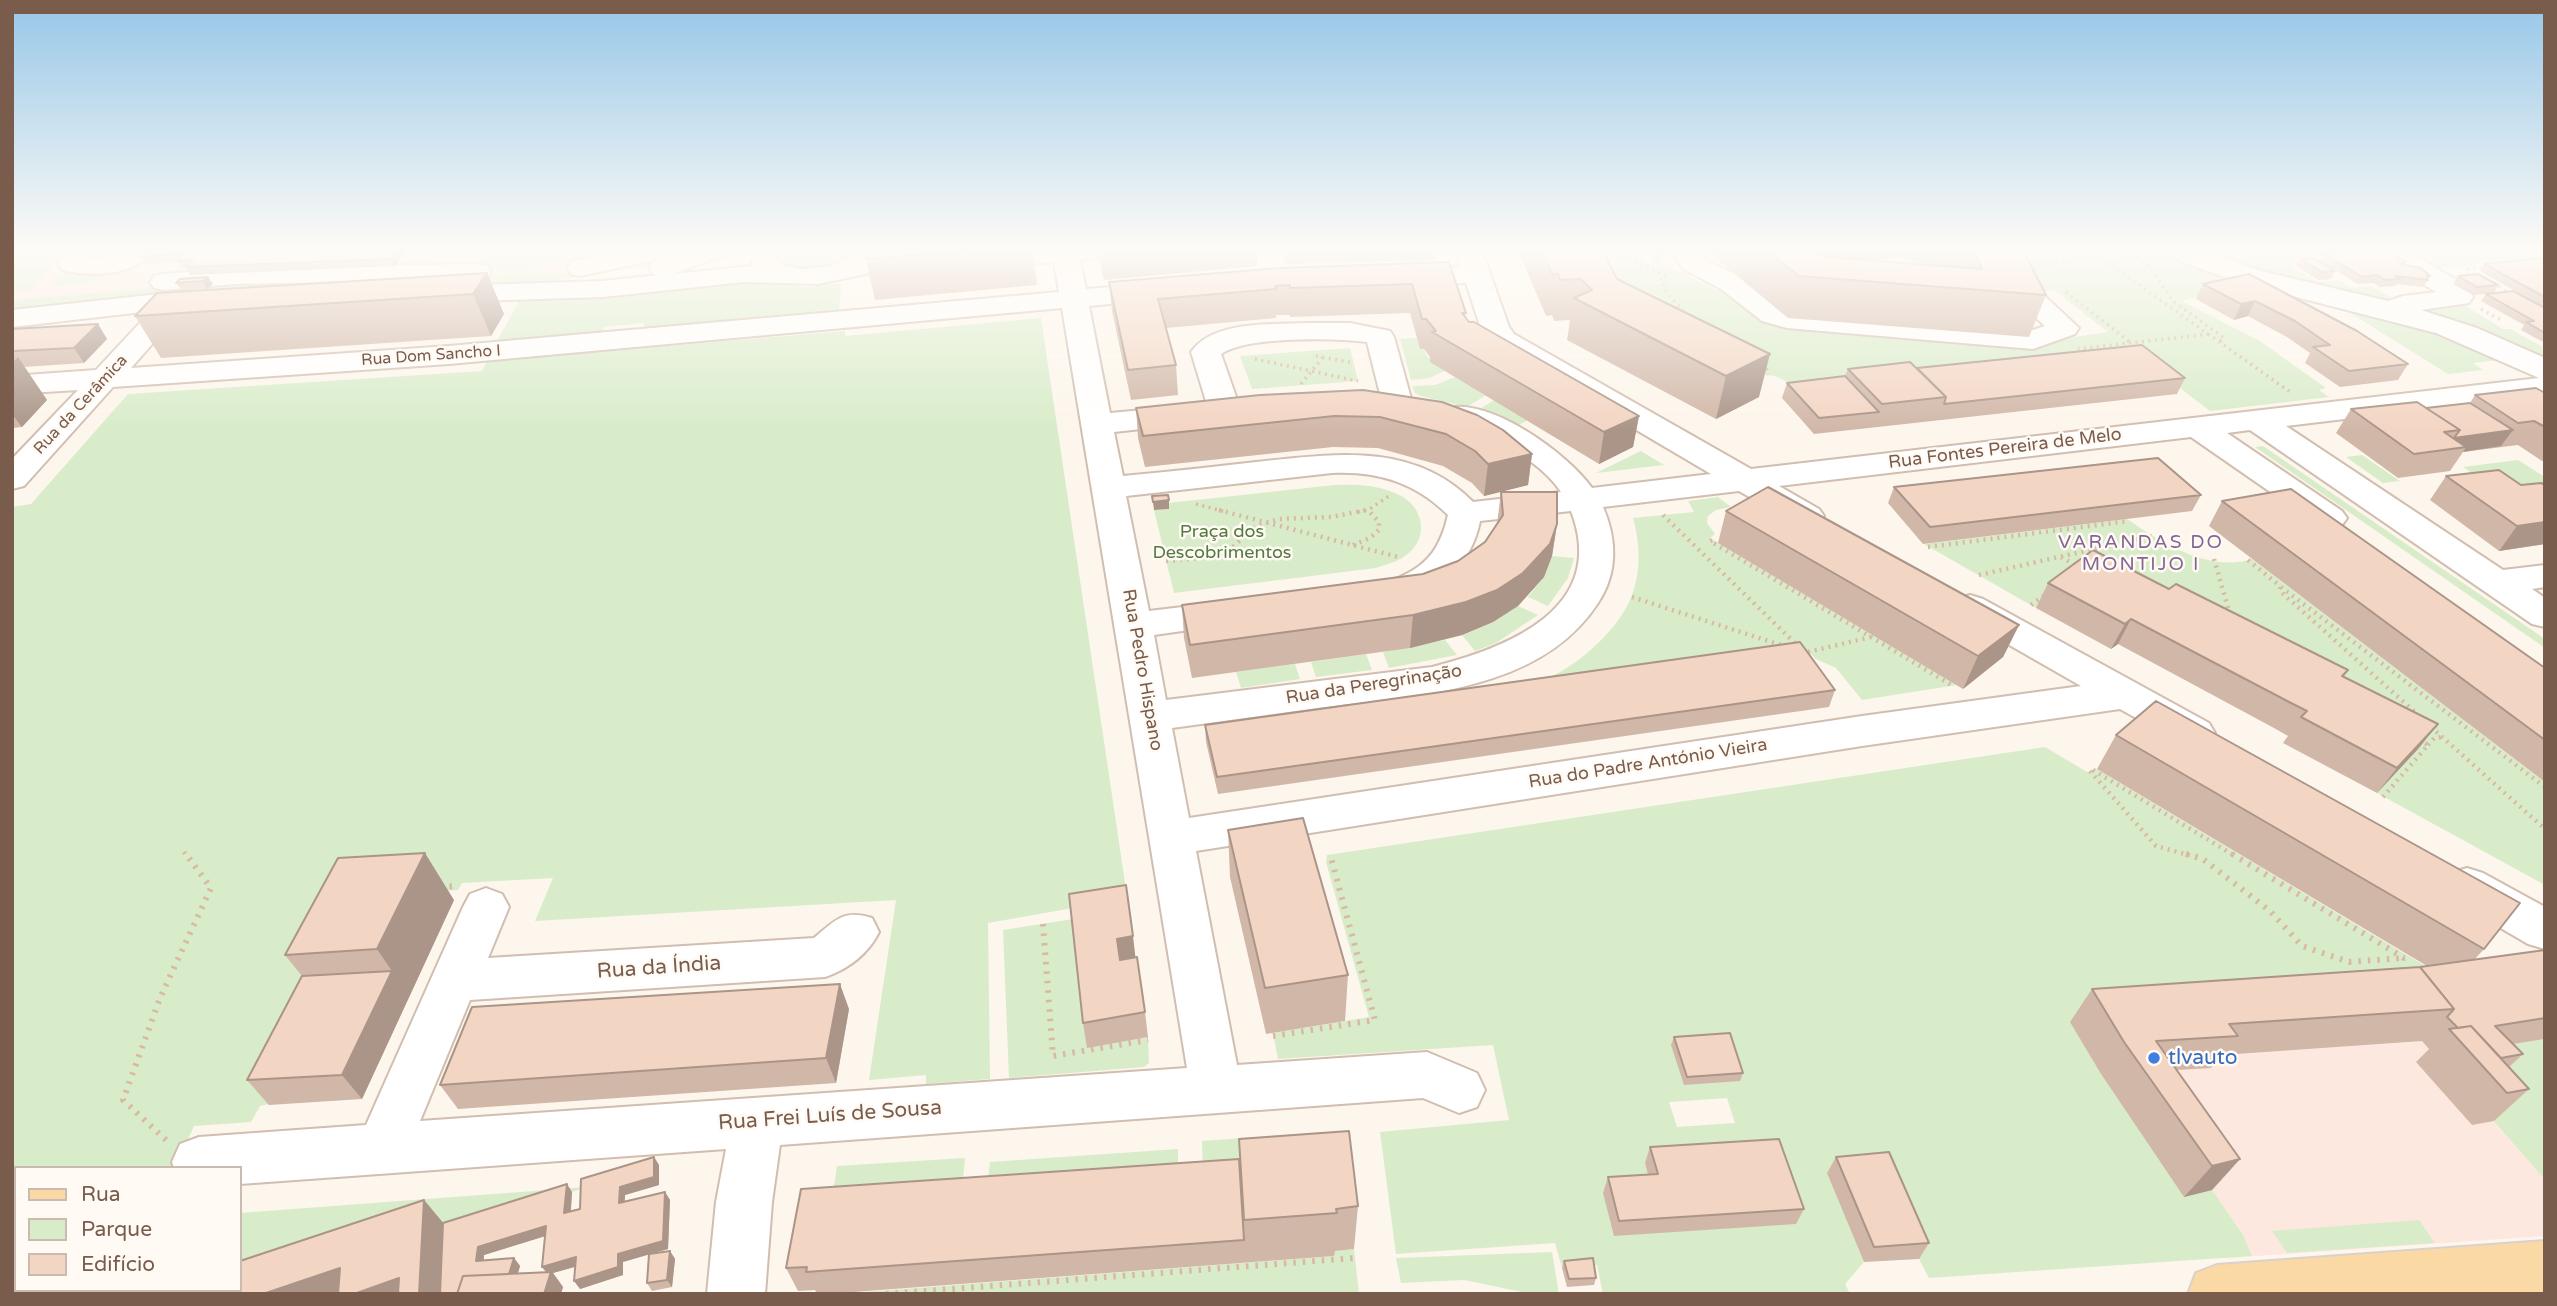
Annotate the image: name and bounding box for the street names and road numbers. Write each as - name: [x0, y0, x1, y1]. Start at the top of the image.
- street label: Rua Dom Sancho I: [361, 342, 501, 370]
- street label: Rua da Cerâmica: [30, 351, 132, 459]
- street label: Rua Fontes Pereira de Melo: [1887, 424, 2123, 474]
- street label: Rua Pedro Hispano: [1117, 587, 1167, 753]
- street label: Rua da Peregrinação: [1284, 660, 1464, 710]
- street label: Rua do Padre António Vieira: [1527, 734, 1769, 794]
- street label: Rua da Índia: [596, 951, 722, 985]
- street label: Rua Frei Luís de Sousa: [717, 1096, 943, 1136]

